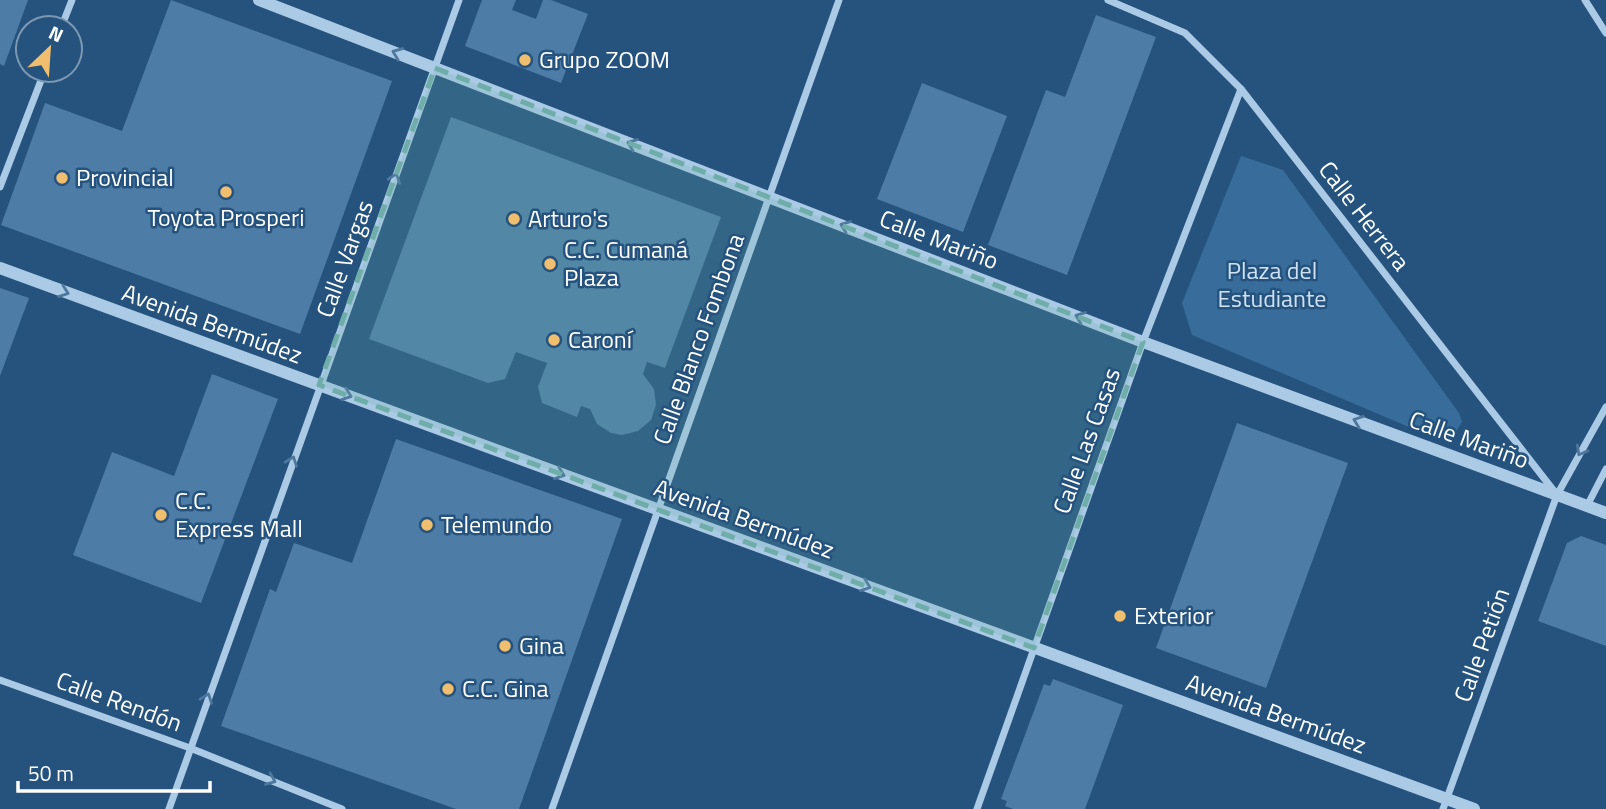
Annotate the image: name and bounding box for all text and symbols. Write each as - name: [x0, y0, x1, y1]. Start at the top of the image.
- north arrow: [14, 14, 84, 84]
- text: N: [44, 17, 68, 49]
- place label: Grupo ZOOM: [539, 41, 670, 77]
- one-way arrow: [392, 48, 404, 62]
- marker: Grupo ZOOM: [517, 52, 533, 68]
- one-way arrow: [627, 139, 639, 153]
- street label: Calle Herrera: [1310, 153, 1419, 278]
- place label: Provincial: [76, 159, 174, 195]
- marker: Provincial: [54, 170, 70, 186]
- one-way arrow: [387, 173, 401, 185]
- marker: Toyota Prosperi: [218, 184, 234, 200]
- street label: Calle Vargas: [306, 195, 382, 322]
- place label: Toyota Prosperi: [147, 199, 305, 235]
- place label: Arturo's: [528, 200, 608, 236]
- street label: Calle Mariño: [875, 200, 1004, 278]
- marker: Arturo's: [506, 211, 522, 227]
- one-way arrow: [839, 221, 851, 235]
- street label: Calle Blanco Fombona: [643, 228, 753, 449]
- place label: C.C. Cumaná Plaza: [564, 231, 688, 295]
- park label: Plaza del Estudiante: [1218, 252, 1326, 316]
- marker: C.C. Cumaná Plaza: [542, 256, 558, 272]
- street label: Avenida Bermúdez: [117, 274, 307, 372]
- one-way arrow: [58, 284, 70, 298]
- one-way arrow: [1074, 312, 1086, 326]
- place label: Caroní: [568, 321, 634, 357]
- marker: Caroní: [546, 332, 562, 348]
- street label: Calle Las Casas: [1043, 363, 1129, 519]
- one-way arrow: [340, 387, 352, 401]
- street label: Calle Mariño: [1405, 401, 1534, 477]
- one-way arrow: [1353, 416, 1365, 430]
- one-way arrow: [1576, 444, 1589, 456]
- one-way arrow: [284, 455, 298, 468]
- one-way arrow: [554, 466, 566, 480]
- street label: Avenida Bermúdez: [649, 469, 839, 567]
- place label: C.C. Express Mall: [175, 482, 303, 546]
- place label: Telemundo: [441, 506, 552, 542]
- marker: C.C. Express Mall: [153, 507, 169, 523]
- marker: Telemundo: [419, 517, 435, 533]
- one-way arrow: [859, 578, 871, 592]
- street label: Calle Petión: [1444, 583, 1518, 707]
- place label: Exterior: [1134, 597, 1213, 633]
- marker: Exterior: [1112, 608, 1128, 624]
- place label: Gina: [519, 627, 564, 663]
- marker: Gina: [497, 638, 513, 654]
- street label: Calle Rendón: [51, 662, 187, 740]
- street label: Avenida Bermúdez: [1181, 664, 1371, 762]
- place label: C.C. Gina: [462, 670, 548, 706]
- marker: C.C. Gina: [440, 681, 456, 697]
- one-way arrow: [199, 693, 213, 705]
- scale bar: [18, 750, 210, 794]
- text: 50 m: [28, 757, 74, 789]
- one-way arrow: [264, 772, 276, 786]

